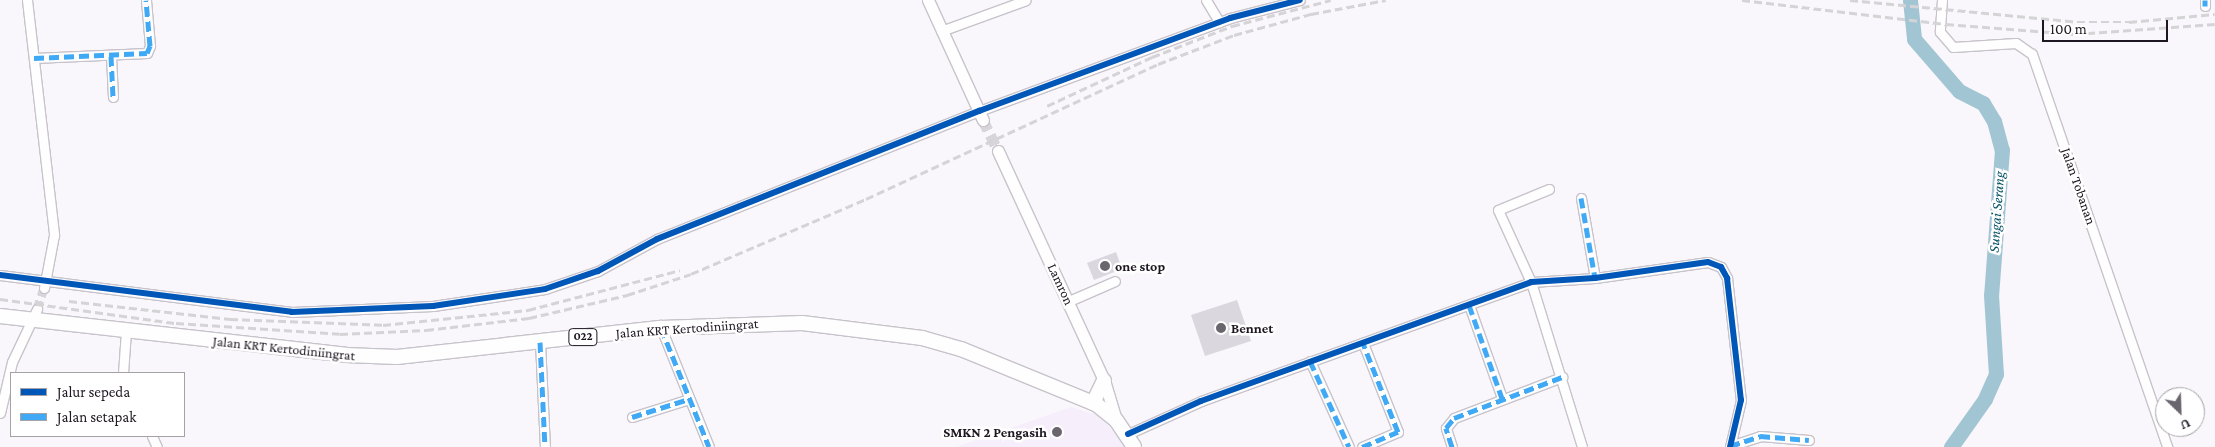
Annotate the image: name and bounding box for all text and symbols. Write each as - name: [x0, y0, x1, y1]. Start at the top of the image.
- scale bar: [2045, 10, 2171, 42]
- text: 100 m: [2050, 21, 2087, 37]
- street label: Jalan Tobanan: [2058, 145, 2100, 227]
- water label: Sungai Serang: [1985, 171, 2009, 253]
- place label: one stop: [1115, 258, 1165, 274]
- marker: one stop: [1099, 260, 1111, 272]
- street label: Lamron: [1044, 261, 1078, 307]
- street label: Jalan KRT Kertodiniingrat: [615, 315, 759, 341]
- place label: Bennet: [1231, 320, 1273, 336]
- marker: Bennet: [1215, 322, 1227, 334]
- road number: 022: [568, 328, 598, 347]
- street label: Jalan KRT Kertodiniingrat: [212, 332, 356, 364]
- legend: [10, 372, 185, 437]
- text: Jalur sepeda: [57, 384, 130, 400]
- north arrow: [2155, 387, 2205, 437]
- text: Jalan setapak: [57, 409, 136, 425]
- text: U: [2178, 416, 2193, 434]
- place label: SMKN 2 Pengasih: [943, 424, 1047, 440]
- marker: SMKN 2 Pengasih: [1051, 426, 1063, 438]

